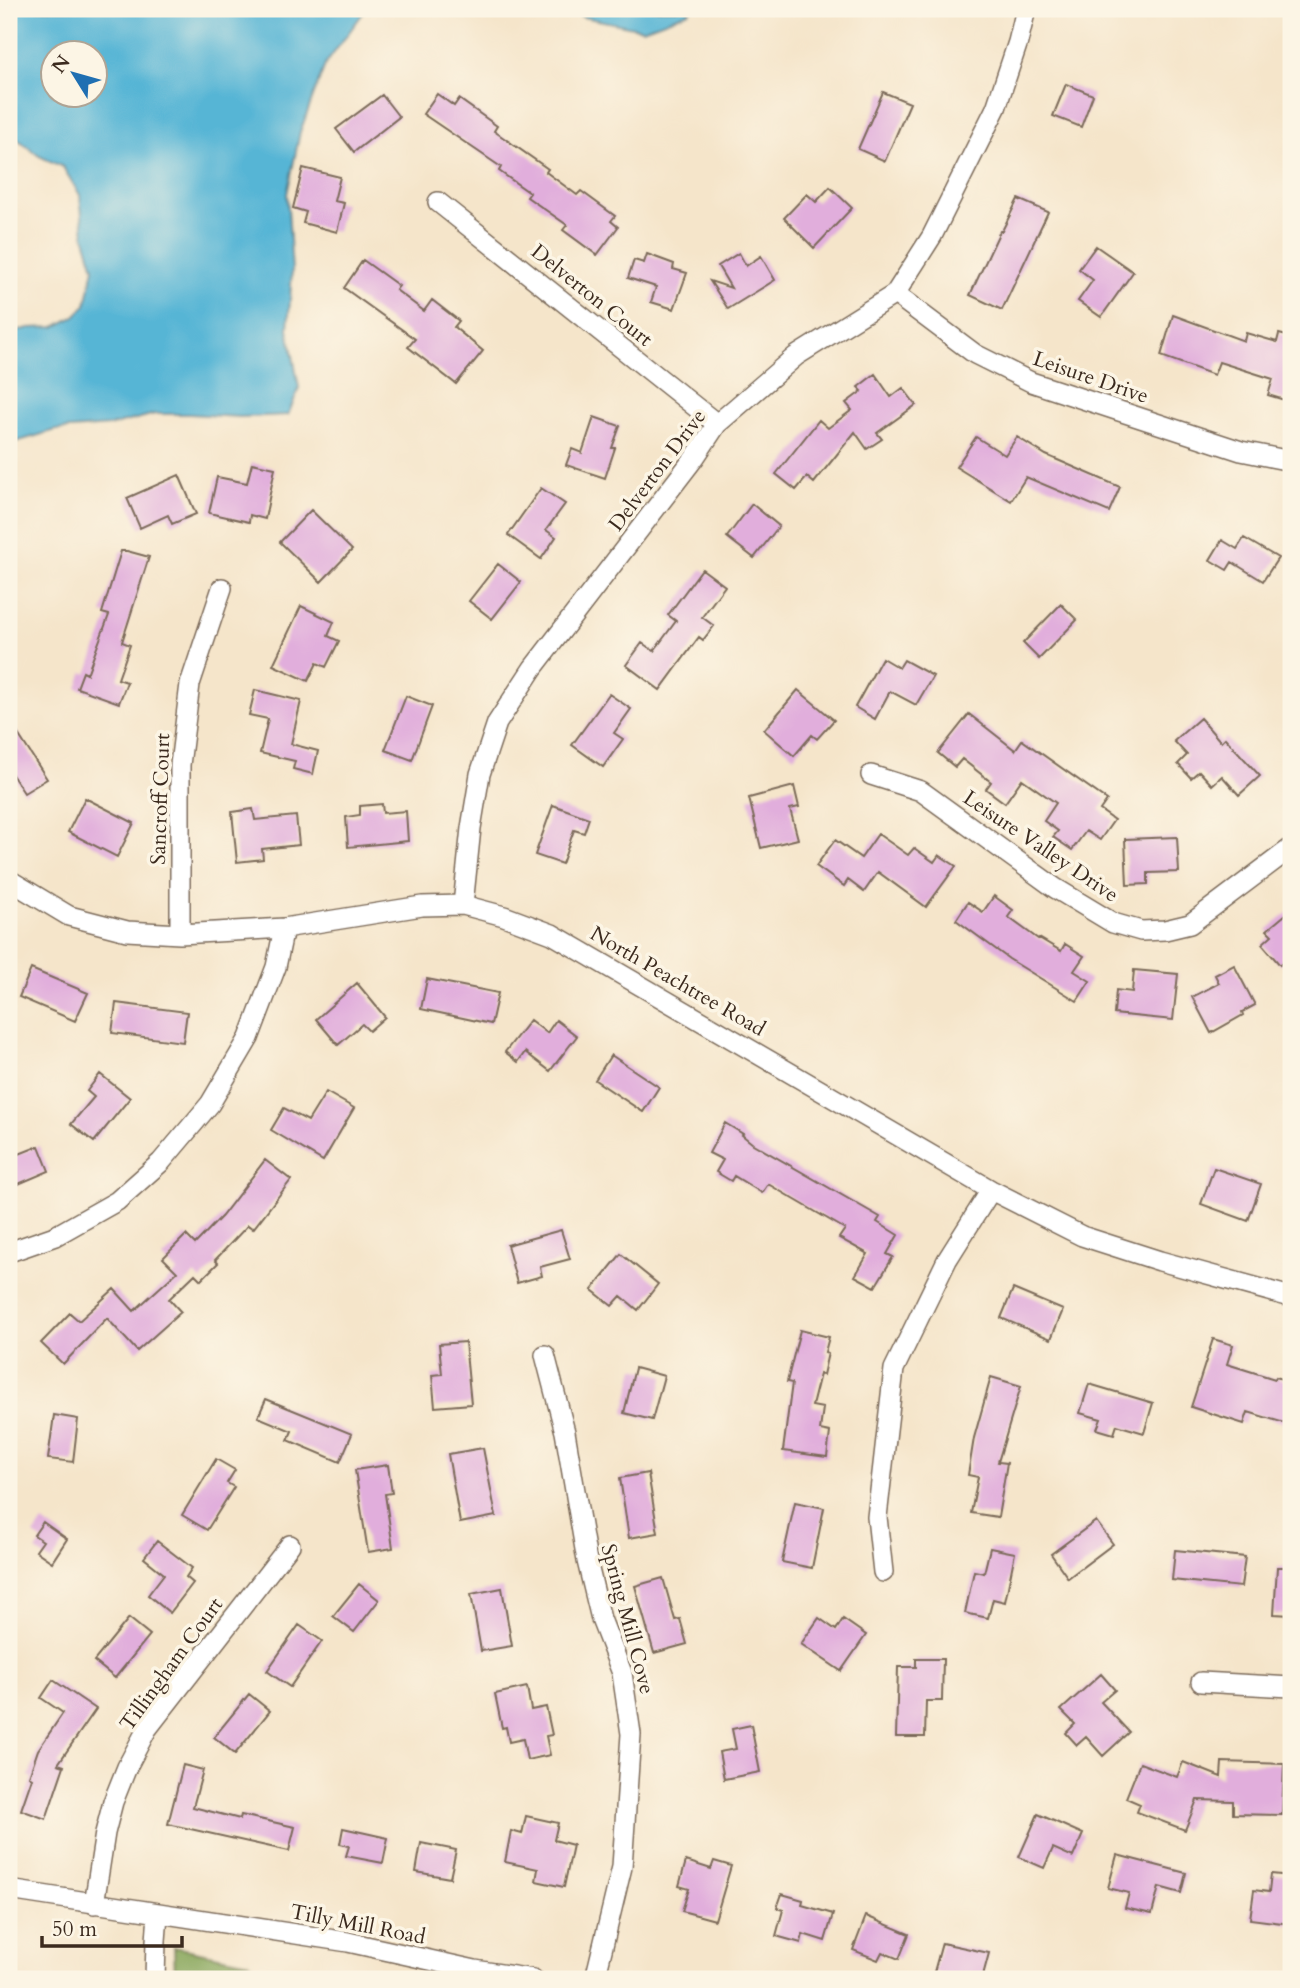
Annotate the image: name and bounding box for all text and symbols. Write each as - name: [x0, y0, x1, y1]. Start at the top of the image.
- north arrow: [38, 38, 108, 108]
- text: N: [46, 50, 77, 79]
- street label: Delverton Court: [525, 237, 659, 354]
- street label: Leisure Drive: [1029, 344, 1152, 411]
- street label: Delverton Drive: [602, 403, 713, 537]
- street label: Sancroff Court: [144, 732, 177, 865]
- street label: Leisure Valley Drive: [957, 784, 1124, 909]
- street label: North Peachtree Road: [585, 919, 771, 1043]
- street label: Spring Mill Cove: [594, 1541, 661, 1697]
- street label: Tillingham Court: [113, 1591, 230, 1737]
- street label: Tilly Mill Road: [288, 1897, 428, 1952]
- scale bar: [42, 1904, 182, 1948]
- text: 50 m: [52, 1915, 97, 1944]

